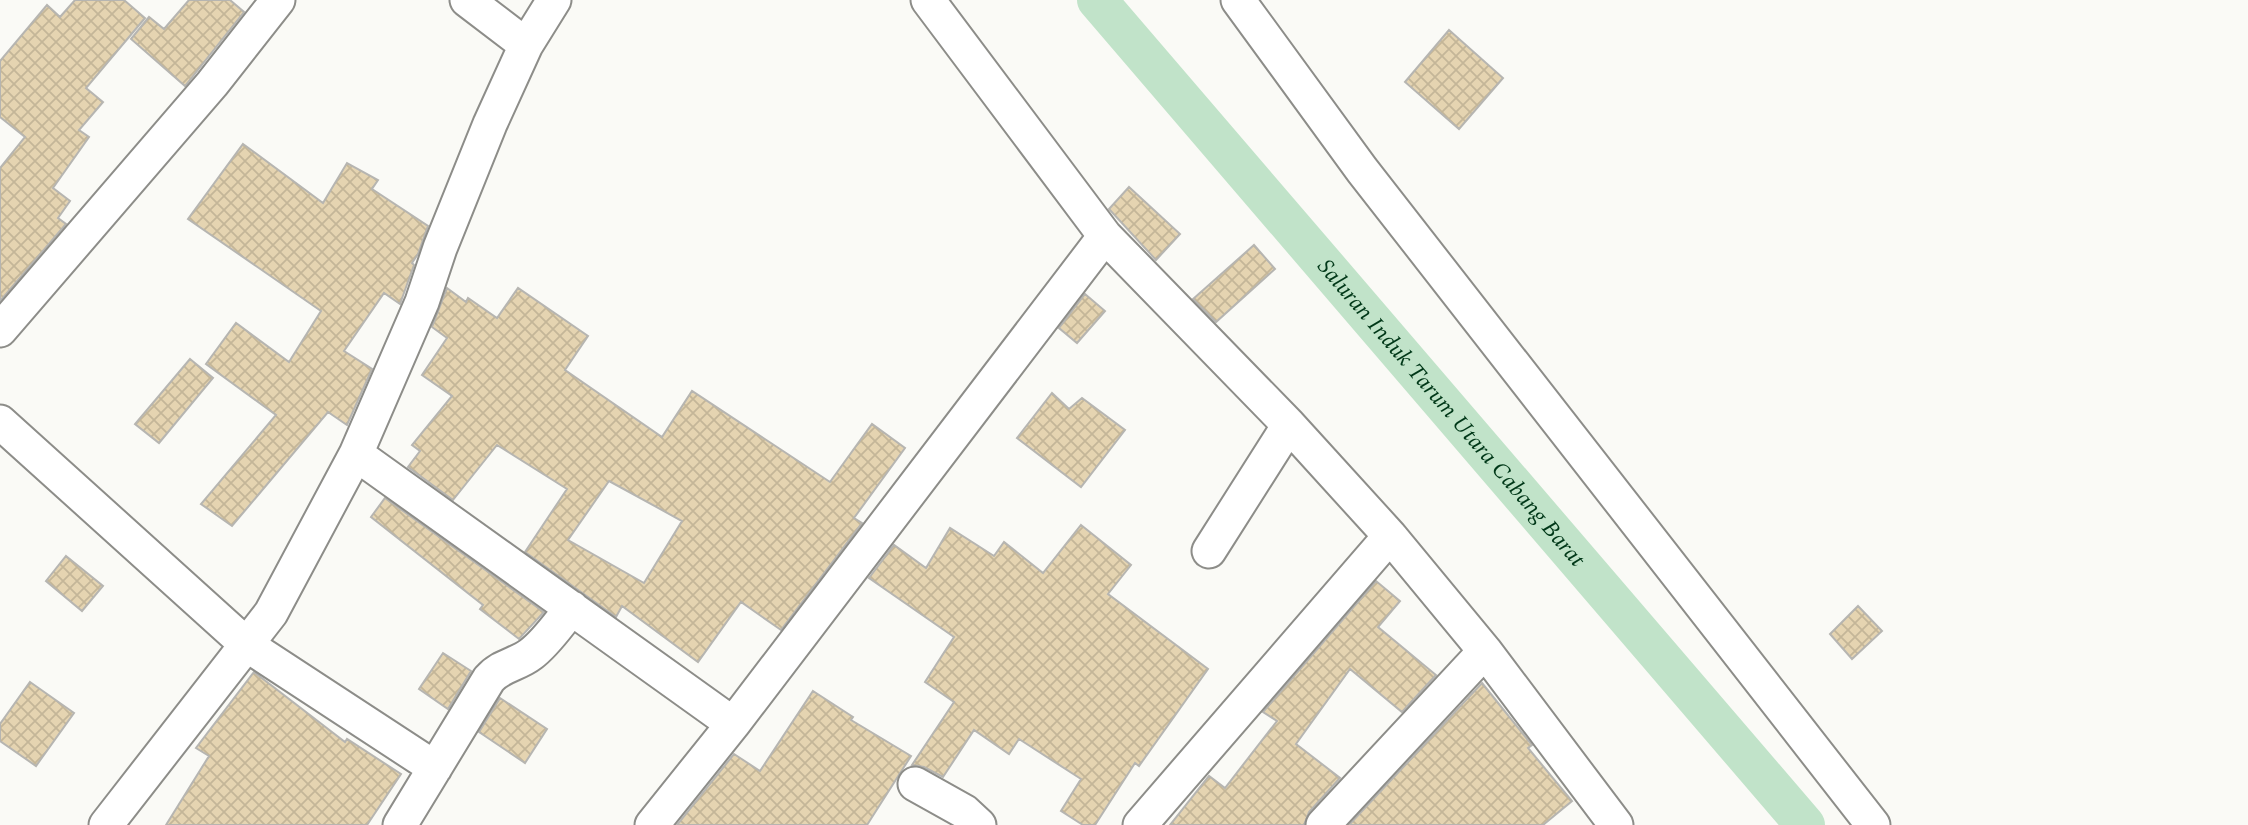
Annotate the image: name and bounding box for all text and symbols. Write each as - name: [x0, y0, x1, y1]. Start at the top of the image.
- water label: Saluran Induk Tarum Utara Cabang Barat: [1309, 251, 1594, 575]

